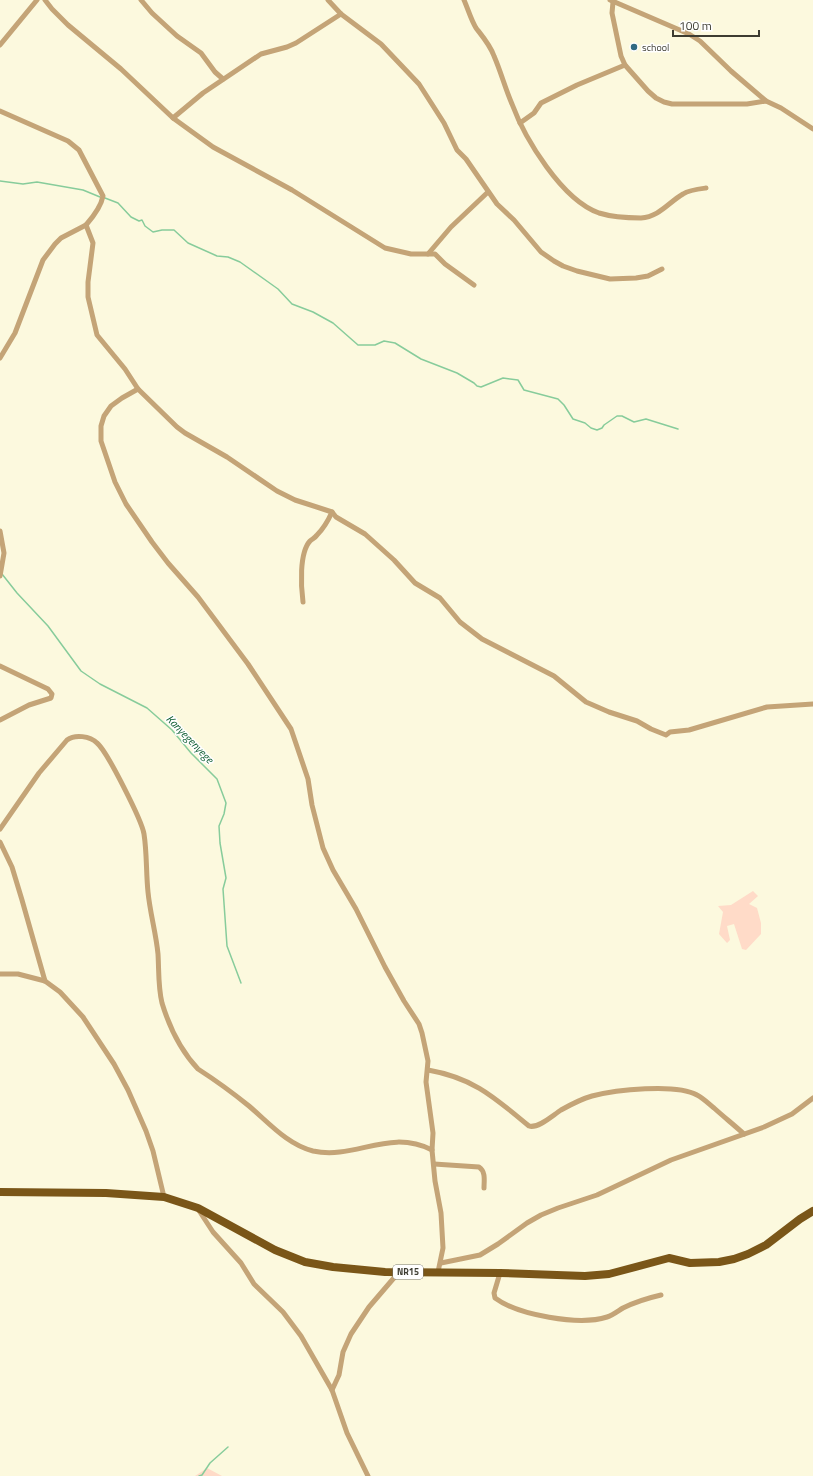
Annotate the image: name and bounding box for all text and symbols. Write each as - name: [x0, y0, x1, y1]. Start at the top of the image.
- scale bar: [673, 12, 759, 38]
- text: 100 m: [679, 16, 712, 35]
- place label: school: [642, 40, 669, 55]
- marker: school: [629, 42, 639, 52]
- water label: Kanyegenyege: [163, 711, 218, 768]
- road number: NR15: [393, 1265, 423, 1279]

